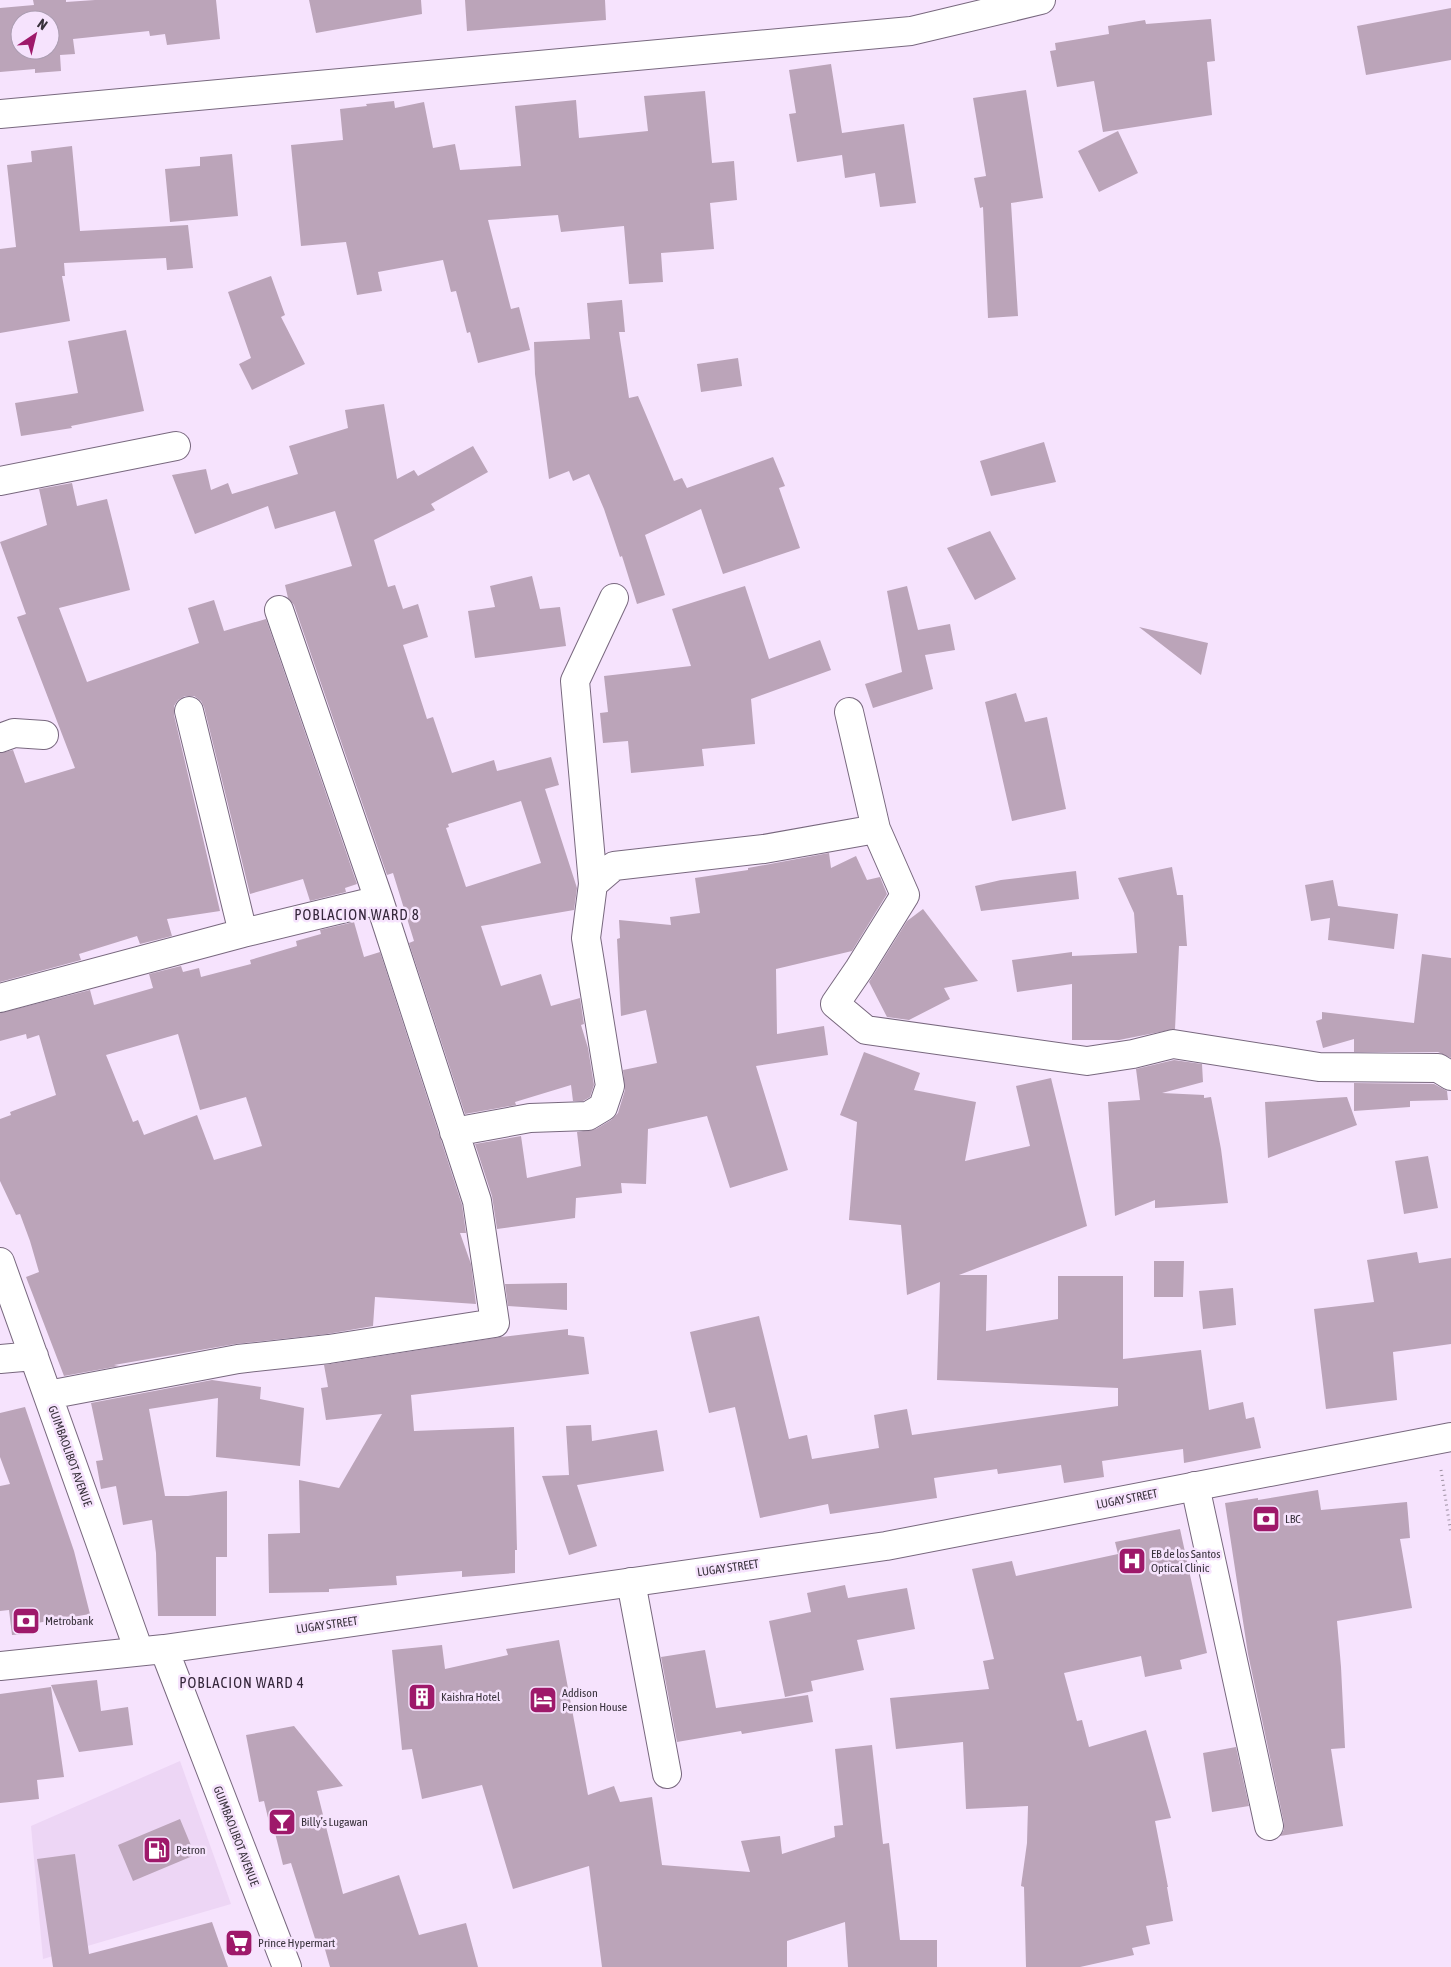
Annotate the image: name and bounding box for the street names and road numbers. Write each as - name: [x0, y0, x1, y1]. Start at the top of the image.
- street label: GUIMBAOLIBOT AVENUE: [45, 1404, 95, 1508]
- street label: LUGAY STREET: [1095, 1486, 1160, 1512]
- street label: LUGAY STREET: [696, 1557, 760, 1579]
- street label: LUGAY STREET: [295, 1614, 359, 1636]
- street label: GUIMBAOLIBOT AVENUE: [210, 1784, 262, 1888]

